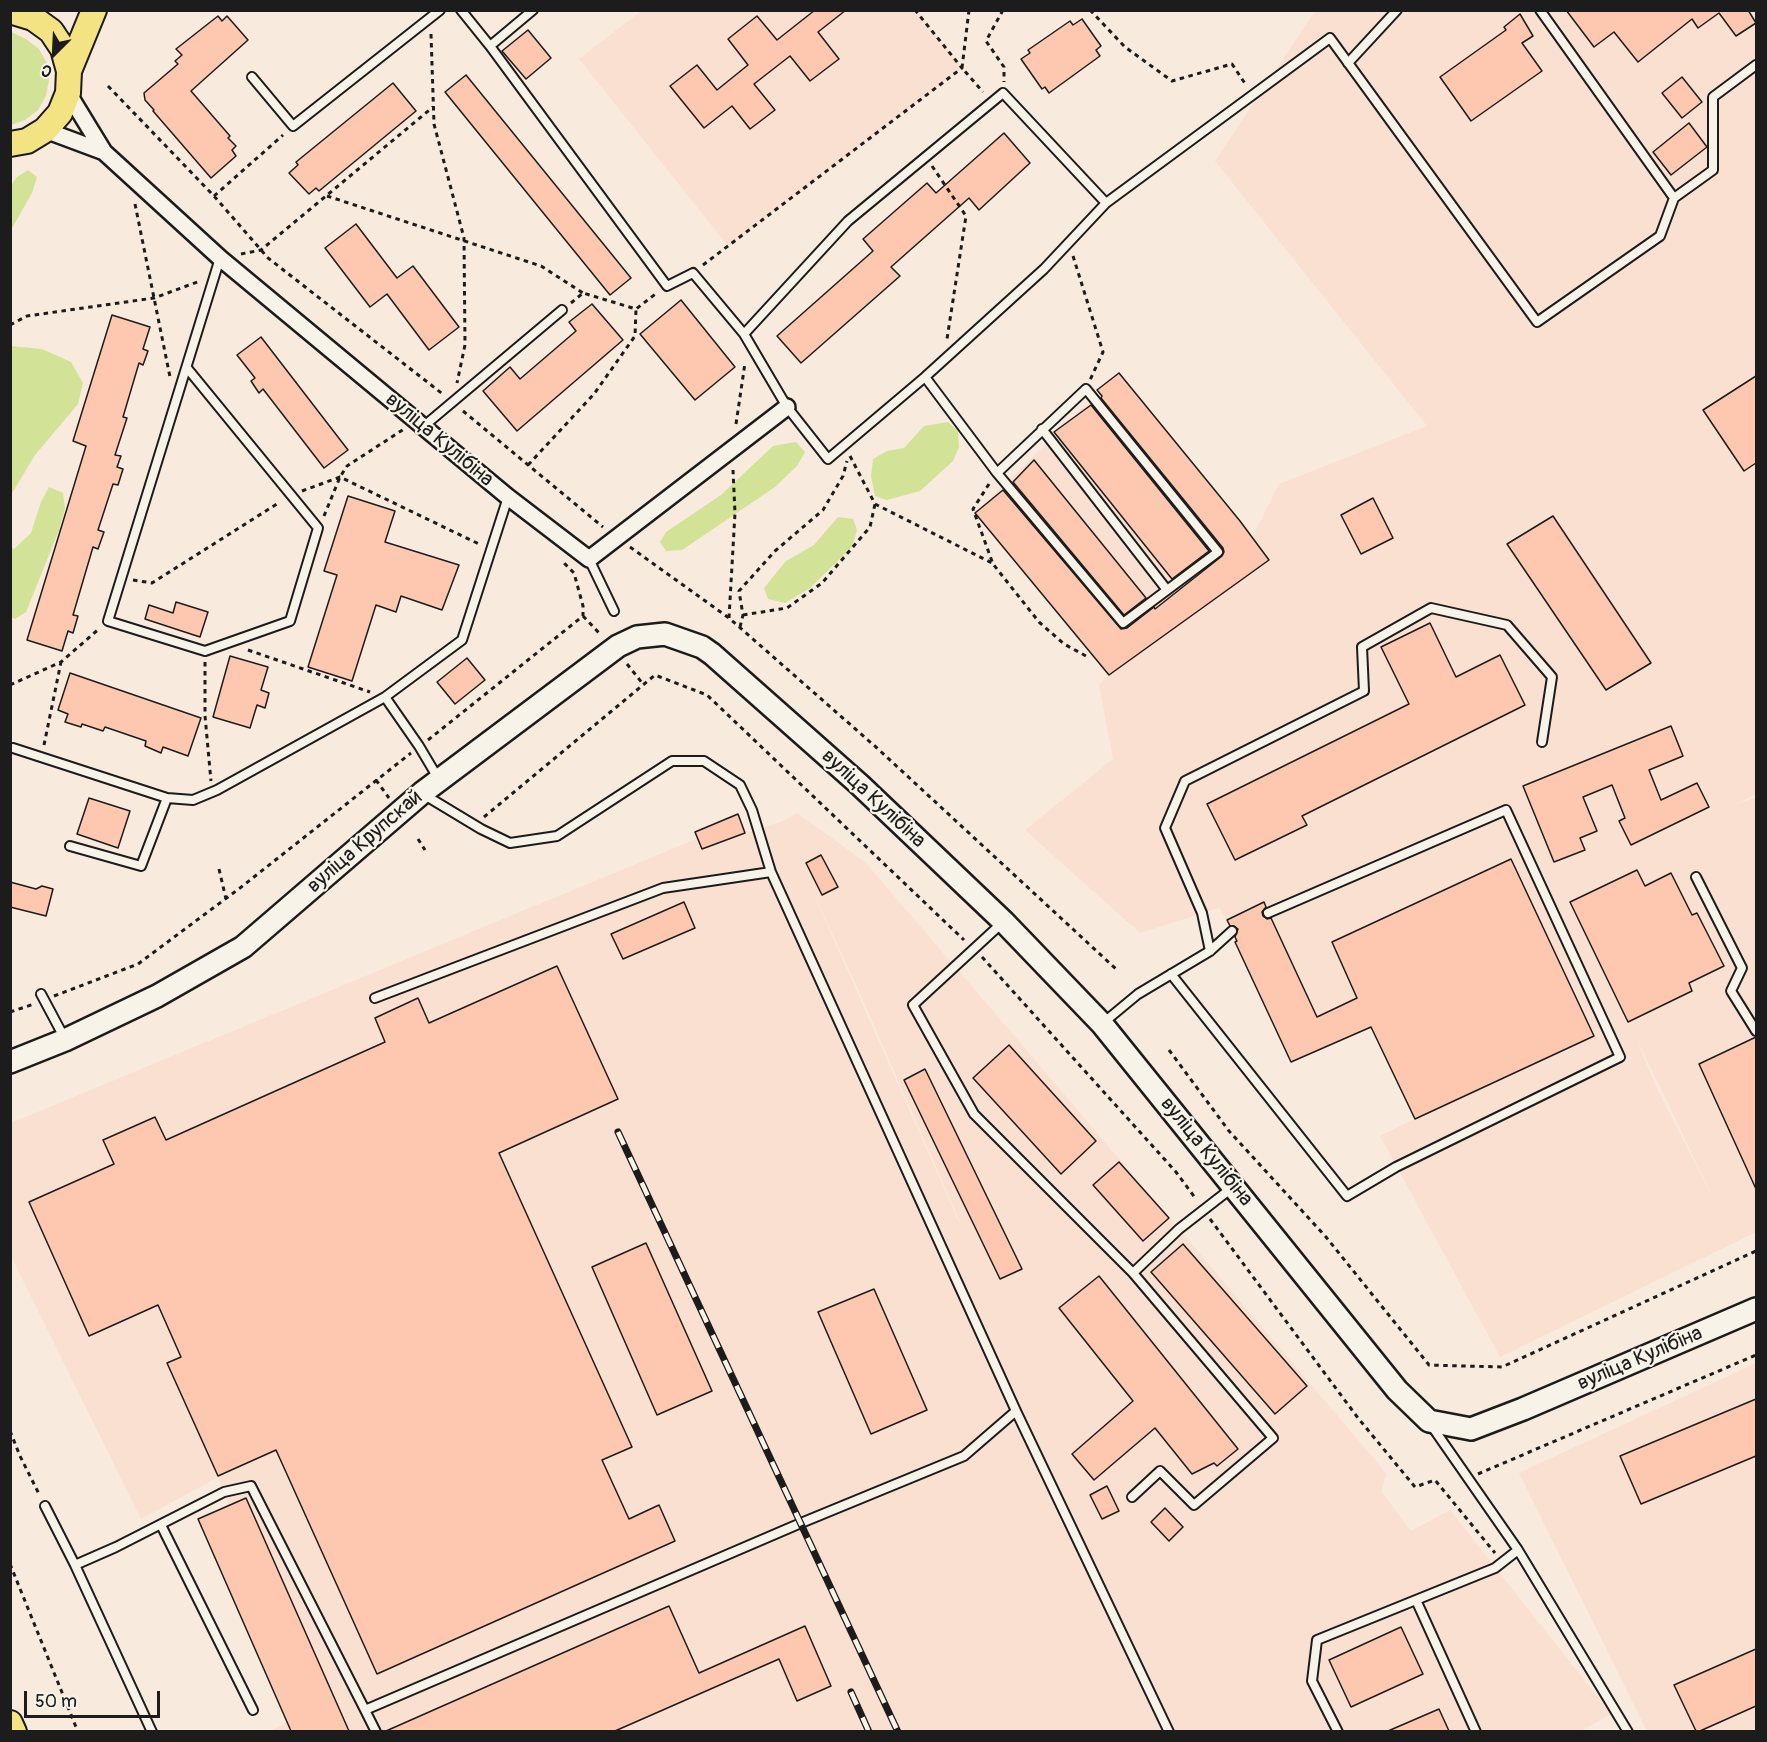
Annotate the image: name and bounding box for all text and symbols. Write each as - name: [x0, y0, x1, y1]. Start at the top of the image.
- north arrow: [24, 24, 84, 84]
- text: С: [38, 59, 55, 82]
- street label: вуліца Кулібіна: [380, 387, 498, 493]
- street label: вуліца Кулібіна: [816, 744, 930, 854]
- street label: вуліца Крупскай: [302, 785, 428, 899]
- street label: вуліца Кулібіна: [1154, 1092, 1258, 1212]
- street label: вуліца Кулібіна: [1574, 1321, 1706, 1397]
- scale bar: [27, 1679, 164, 1717]
- text: 50 m: [35, 1690, 77, 1713]

